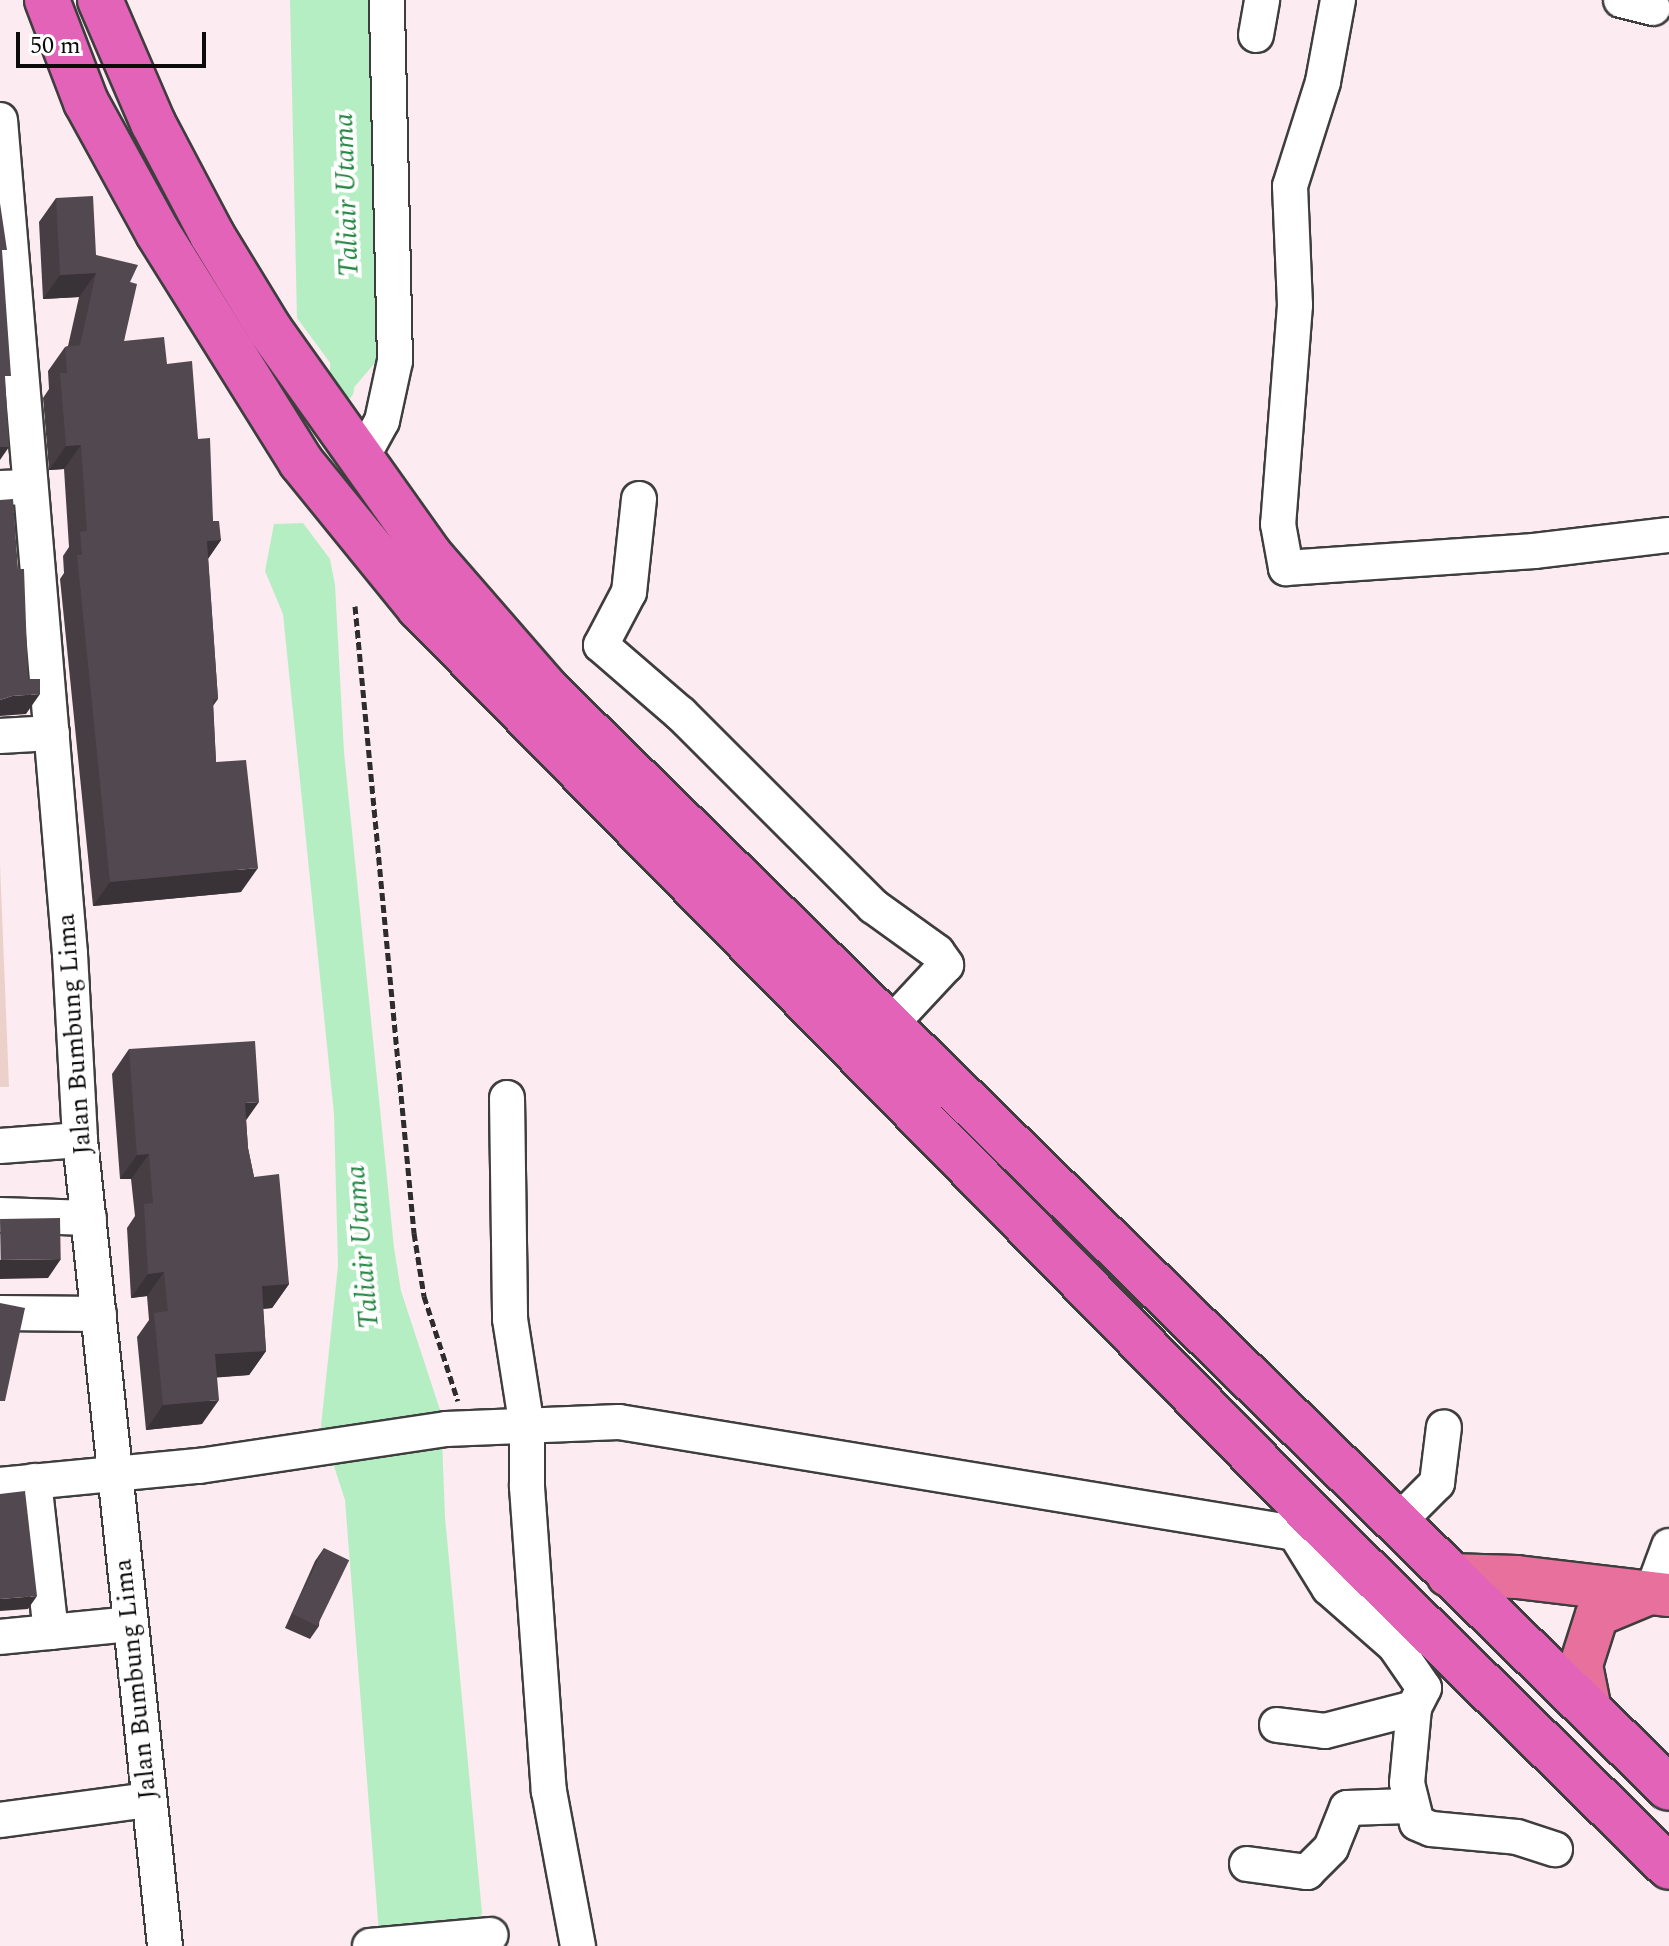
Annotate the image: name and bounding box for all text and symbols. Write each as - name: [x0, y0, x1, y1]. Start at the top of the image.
- scale bar: [20, 16, 210, 66]
- text: 50 m: [30, 28, 81, 64]
- water label: Taliair Utama: [327, 112, 367, 278]
- street label: Jalan Bumbung Lima: [51, 912, 99, 1156]
- water label: Taliair Utama: [339, 1164, 387, 1330]
- street label: Jalan Bumbung Lima: [108, 1557, 164, 1801]

